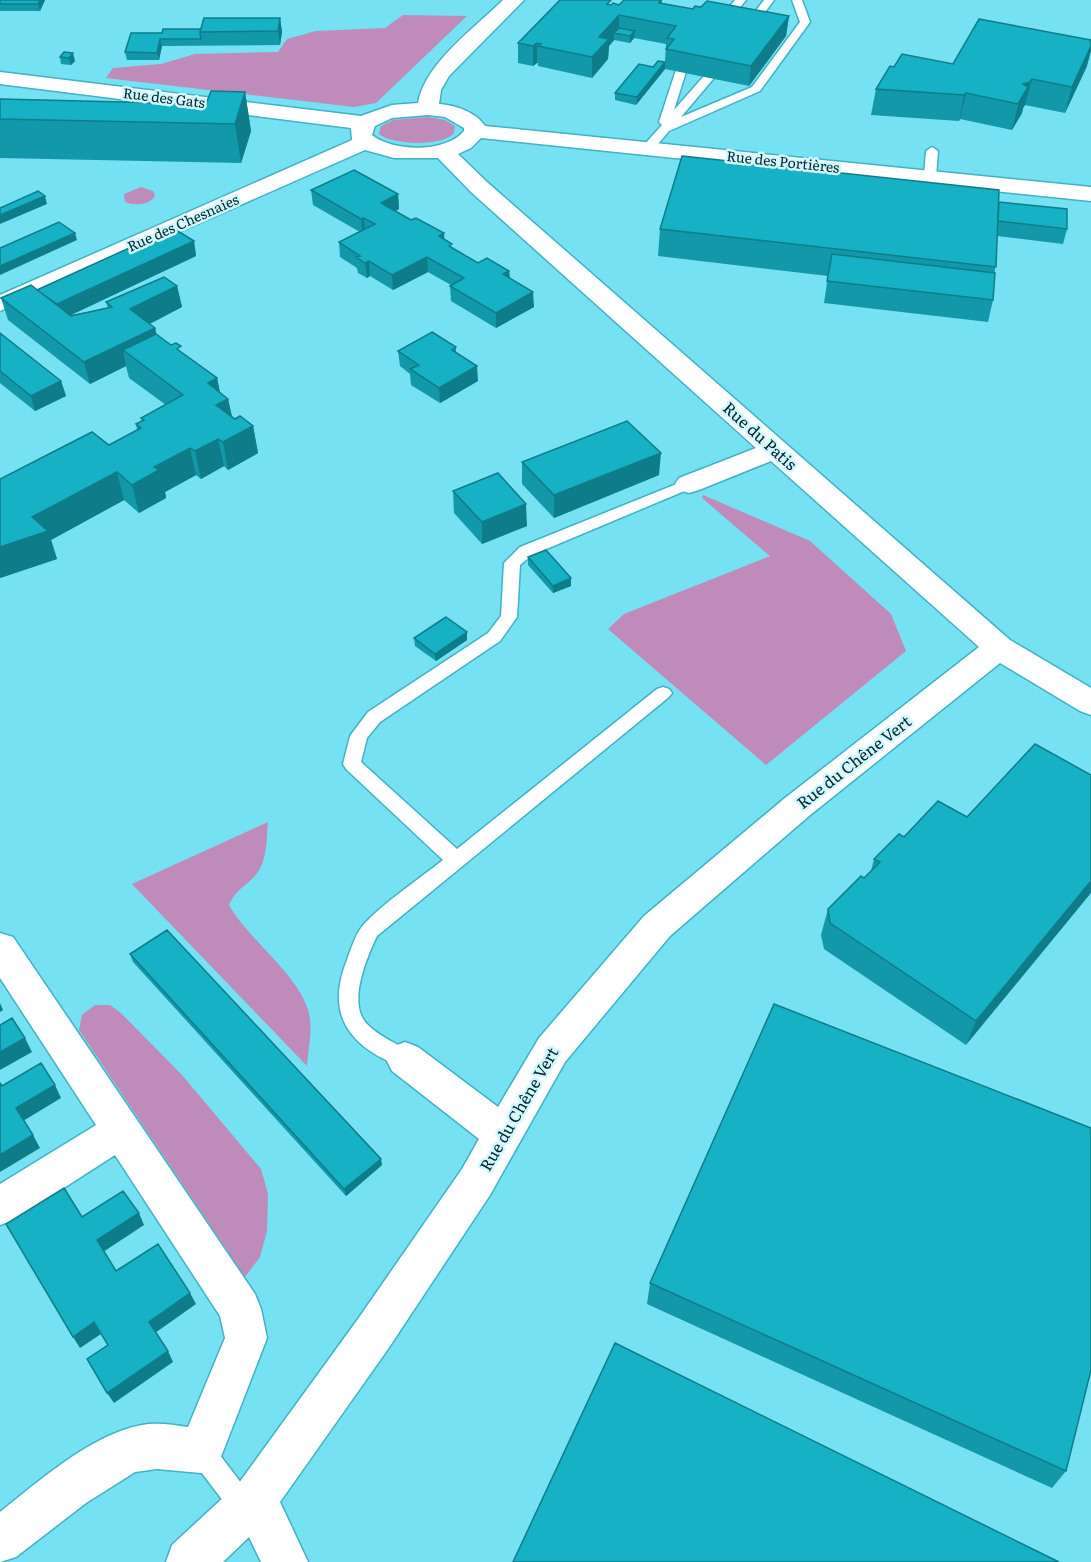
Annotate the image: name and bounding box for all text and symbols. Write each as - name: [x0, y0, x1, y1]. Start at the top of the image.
- street label: Rue des Gats: [122, 82, 206, 112]
- street label: Rue des Portières: [726, 145, 841, 177]
- street label: Rue des Chesnaies: [124, 189, 242, 256]
- street label: Rue du Patis: [718, 395, 803, 475]
- street label: Rue du Chêne Vert: [791, 708, 916, 814]
- street label: Rue du Chêne Vert: [473, 1042, 564, 1175]

